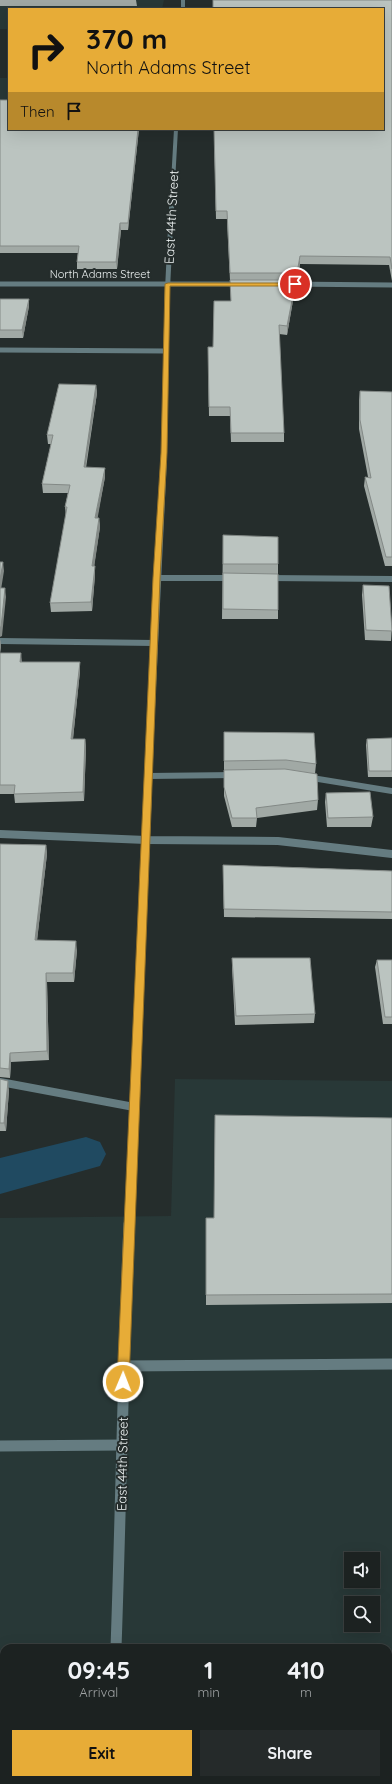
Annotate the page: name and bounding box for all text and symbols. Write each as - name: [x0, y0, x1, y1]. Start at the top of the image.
- text: 370 m: [86, 21, 167, 56]
- icon: right: [20, 24, 72, 76]
- text: North Adams Street: [86, 56, 251, 79]
- icon: arrive: [63, 100, 85, 122]
- text: Then: [20, 102, 55, 121]
- street label: East 44th Street: [161, 170, 181, 264]
- street label: North Adams Street: [50, 267, 151, 281]
- pin: [278, 267, 312, 301]
- icon: arrive: [284, 273, 306, 295]
- position arrow: [102, 1361, 144, 1403]
- street label: East 44th Street: [113, 1417, 131, 1511]
- map controls: [344, 1552, 380, 1632]
- button: sound: [344, 1552, 380, 1588]
- button: search: [344, 1596, 380, 1632]
- text: 09:45: [67, 1655, 130, 1685]
- text: 1: [204, 1655, 213, 1685]
- text: 410: [287, 1655, 325, 1685]
- text: Arrival: [79, 1684, 118, 1700]
- text: min: [198, 1684, 220, 1700]
- text: m: [300, 1684, 312, 1700]
- button: Exit: [12, 1730, 192, 1776]
- button: Share: [200, 1730, 380, 1776]

